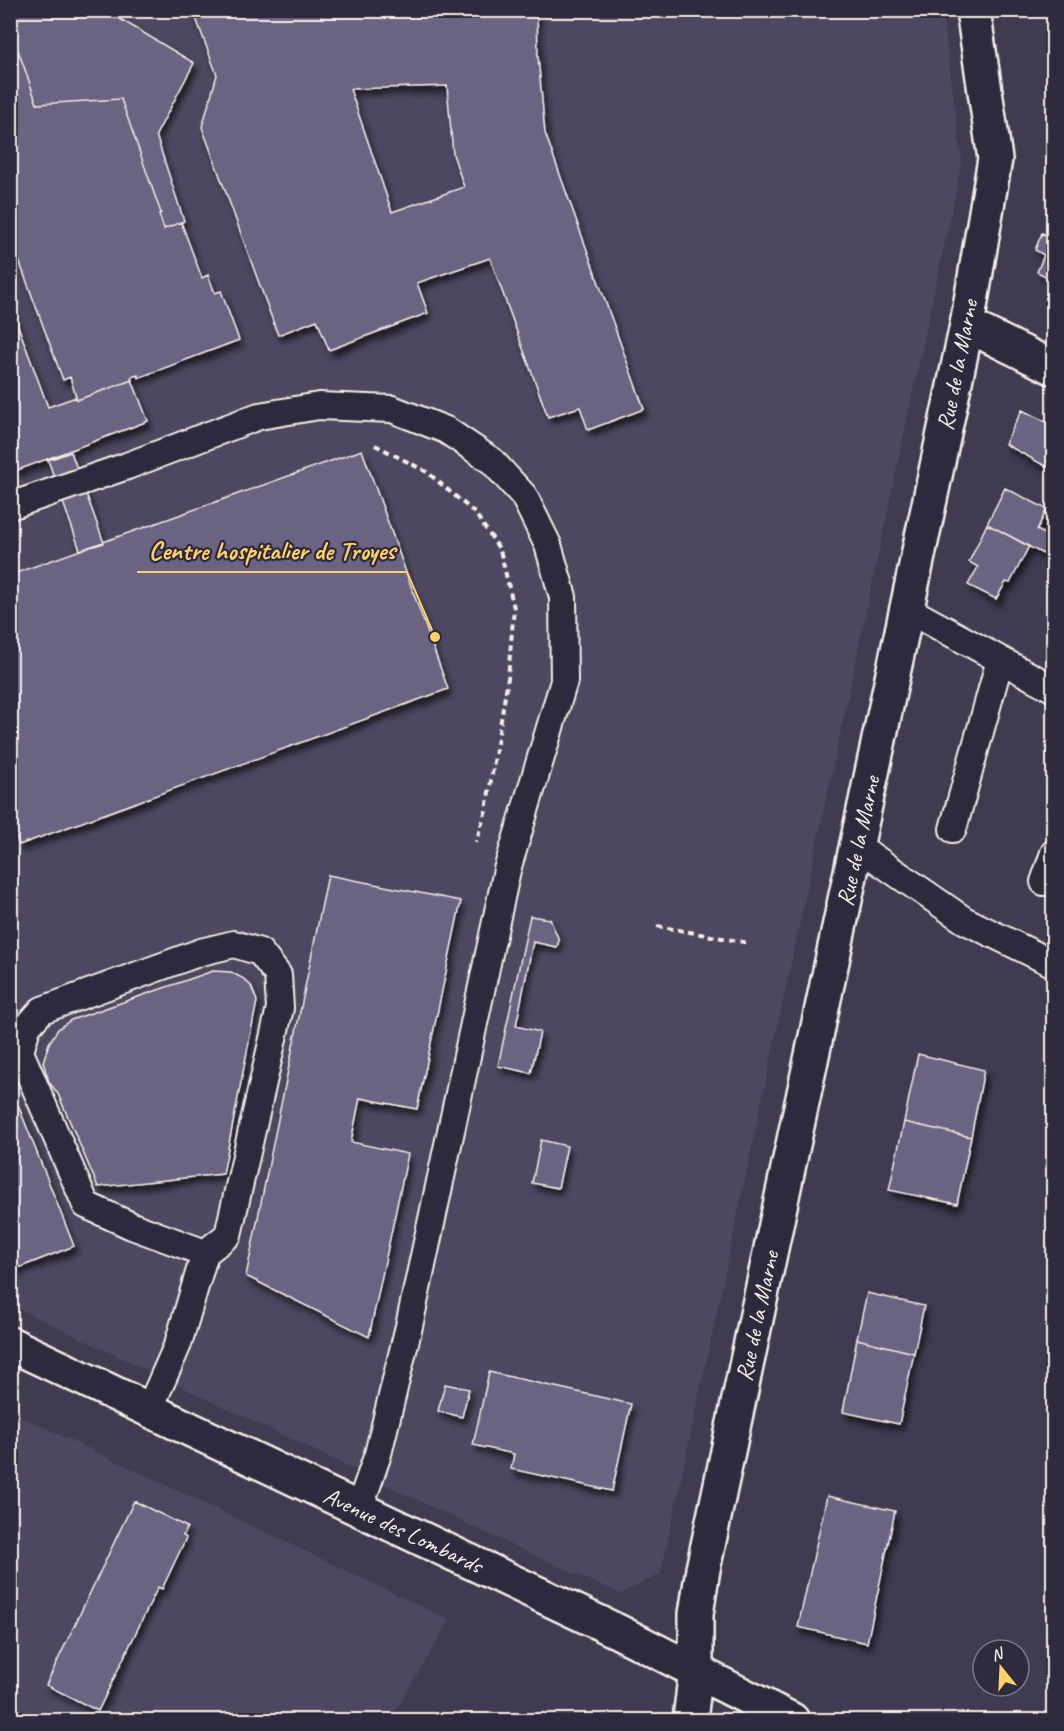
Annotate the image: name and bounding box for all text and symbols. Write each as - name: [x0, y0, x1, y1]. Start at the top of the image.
- street label: Rue de la Marne: [930, 295, 985, 433]
- callout: Centre hospitalier de Troyes: [137, 528, 407, 572]
- text: Centre hospitalier de Troyes: [149, 534, 398, 567]
- street label: Rue de la Marne: [830, 771, 887, 909]
- street label: Rue de la Marne: [729, 1246, 786, 1384]
- street label: Avenue des Lombards: [319, 1480, 489, 1581]
- north arrow: [971, 1638, 1031, 1698]
- text: N: [989, 1643, 1007, 1666]

